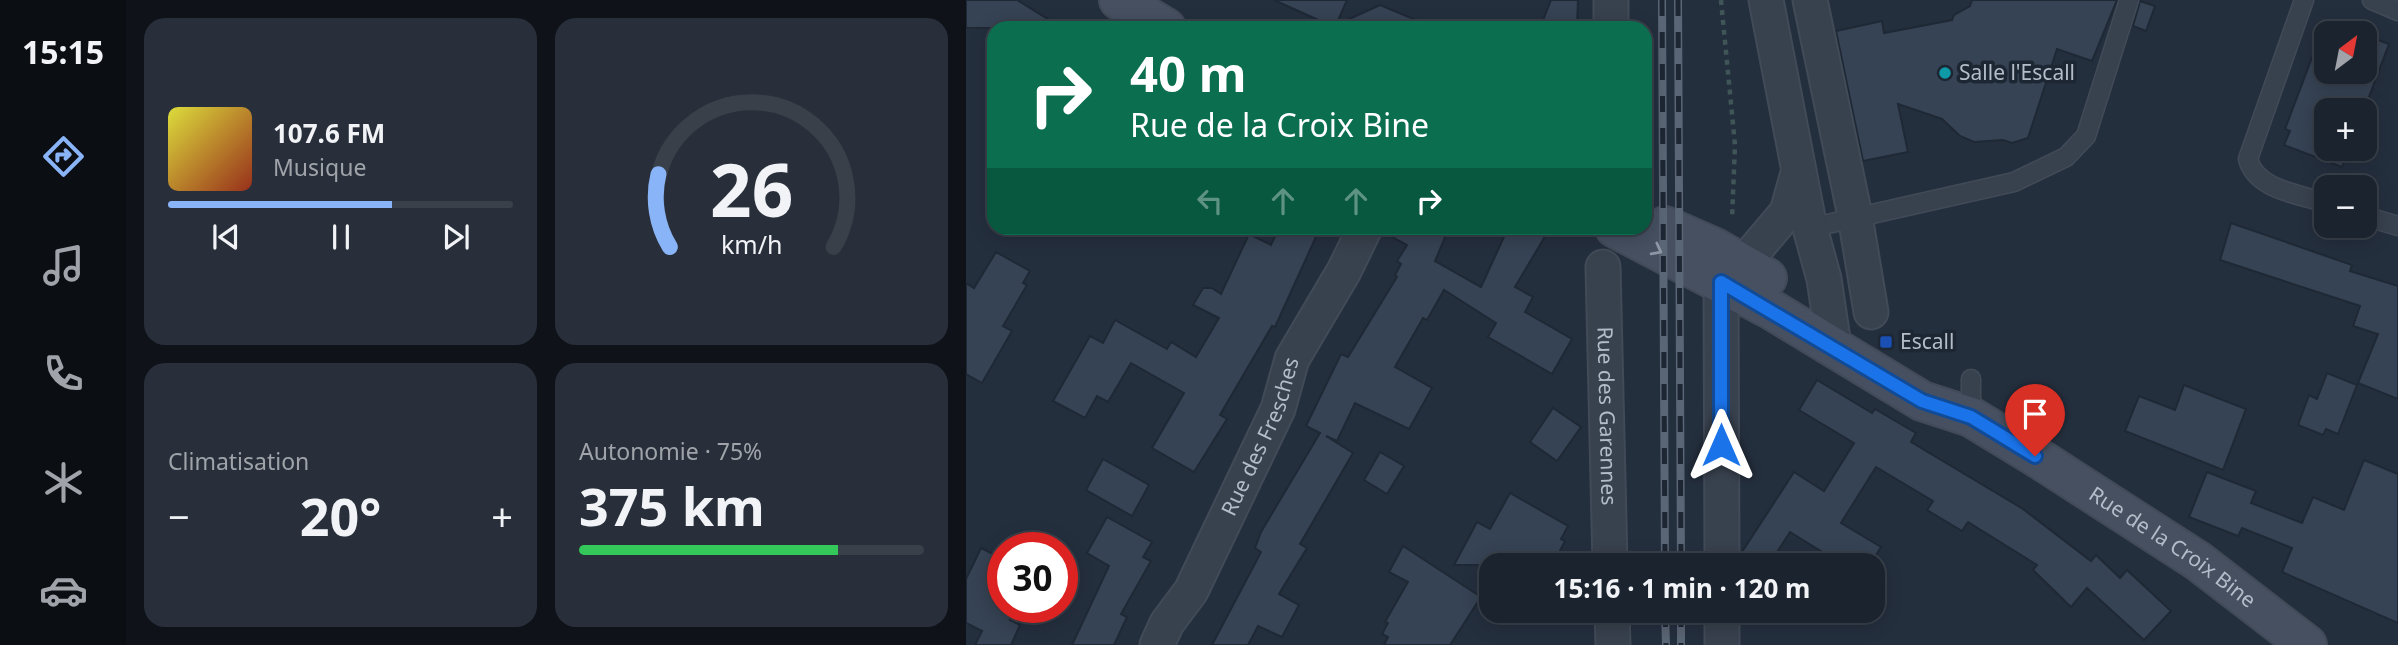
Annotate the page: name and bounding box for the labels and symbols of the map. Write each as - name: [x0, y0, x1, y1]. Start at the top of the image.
- north arrow: [2314, 21, 2376, 84]
- place label: Salle l'Escall: [1959, 58, 2075, 86]
- marker: Salle l'Escall: [1937, 65, 1953, 81]
- one-way arrow: [1650, 242, 1663, 255]
- street label: Rue des Garennes: [1591, 326, 1624, 506]
- place label: Escall: [1900, 327, 1954, 355]
- marker: Escall: [1878, 334, 1894, 350]
- street label: Rue des Fresches: [1214, 354, 1305, 520]
- pin: [2005, 384, 2065, 456]
- position arrow: [1684, 408, 1758, 482]
- street label: Rue de la Croix Bine: [2084, 480, 2262, 614]
- speed limit sign: 30: [987, 532, 1078, 623]

